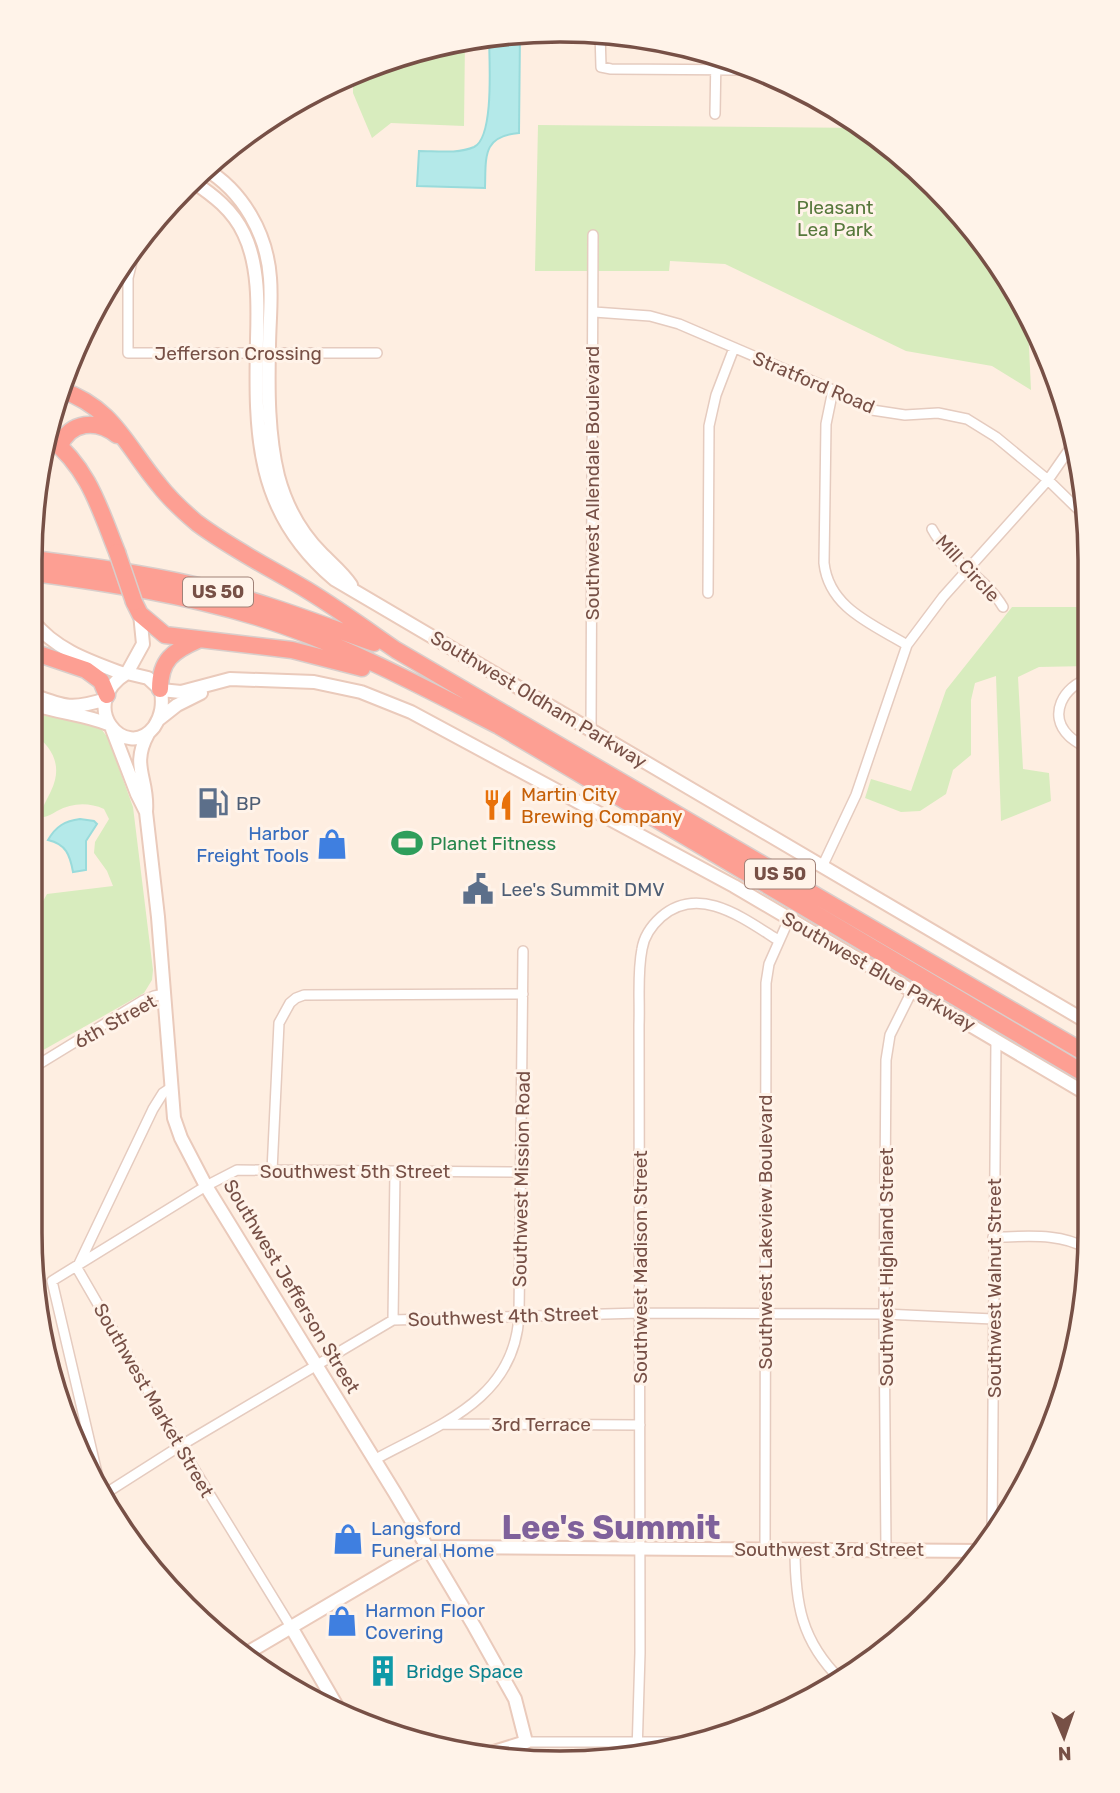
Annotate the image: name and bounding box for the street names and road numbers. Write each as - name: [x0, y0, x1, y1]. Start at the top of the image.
- street label: Jefferson Crossing: [154, 342, 322, 365]
- street label: Southwest Allendale Boulevard: [581, 346, 604, 620]
- street label: Stratford Road: [749, 346, 878, 418]
- street label: Mill Circle: [931, 530, 1005, 607]
- road number: US 50: [183, 578, 253, 606]
- street label: Southwest Oldham Parkway: [427, 626, 651, 773]
- road number: US 50: [745, 860, 815, 888]
- street label: Southwest Blue Parkway: [778, 907, 980, 1036]
- street label: 6th Street: [70, 989, 161, 1053]
- street label: Southwest Mission Road: [508, 1071, 535, 1287]
- street label: Southwest Lakeview Boulevard: [754, 1094, 777, 1370]
- street label: Southwest Highland Street: [875, 1147, 898, 1387]
- street label: Southwest Madison Street: [629, 1150, 652, 1384]
- street label: Southwest 5th Street: [260, 1160, 451, 1183]
- street label: Southwest Jefferson Street: [218, 1175, 365, 1398]
- street label: Southwest Walnut Street: [983, 1177, 1006, 1398]
- street label: Southwest Market Street: [89, 1299, 219, 1502]
- street label: Southwest 4th Street: [407, 1302, 599, 1331]
- street label: 3rd Terrace: [491, 1413, 591, 1436]
- street label: Southwest 3rd Street: [734, 1538, 924, 1561]

